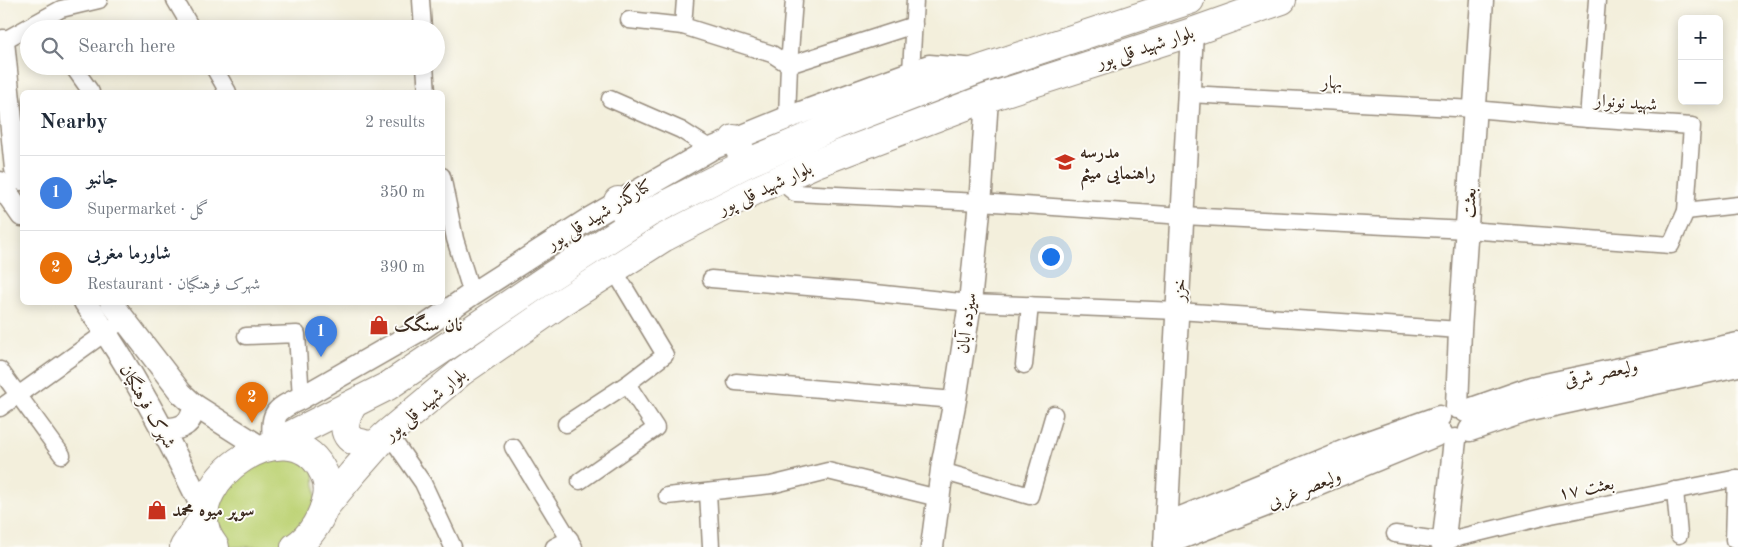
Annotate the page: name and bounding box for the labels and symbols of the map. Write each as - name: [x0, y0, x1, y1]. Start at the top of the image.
- street label: بلوار شهید قلی پور: [1092, 24, 1197, 76]
- street label: بهار: [1319, 73, 1343, 95]
- street label: شهید نونوار: [1592, 92, 1658, 116]
- place label: مدرسه راهنمایی میثم: [1080, 144, 1156, 191]
- school or university icon: مدرسه راهنمایی میثم: [1054, 151, 1076, 173]
- street label: بلوار شهید قلی پور: [714, 159, 816, 222]
- street label: کنارگذر شهید قلی پور: [539, 172, 657, 257]
- street label: بعثت: [1460, 187, 1481, 219]
- your location: [1038, 244, 1064, 270]
- street label: خزر: [1170, 278, 1191, 304]
- street label: سیزده آبان: [952, 291, 981, 355]
- place label: نان سنگک: [394, 313, 462, 335]
- shop icon: نان سنگک: [368, 314, 390, 336]
- pin: 1: [305, 316, 337, 357]
- street label: ولیعصر شرقی: [1563, 356, 1640, 392]
- street label: شهرک فرهنگیان: [114, 360, 180, 453]
- street label: بلوار شهید قلی پور: [380, 365, 472, 448]
- pin: 2: [236, 382, 268, 423]
- street label: ولیعصر غربی: [1265, 467, 1345, 516]
- street label: بعثت ۱۷: [1557, 475, 1616, 504]
- shop icon: سوپر میوه محمد: [146, 499, 168, 521]
- place label: سوپر میوه محمد: [172, 502, 255, 522]

